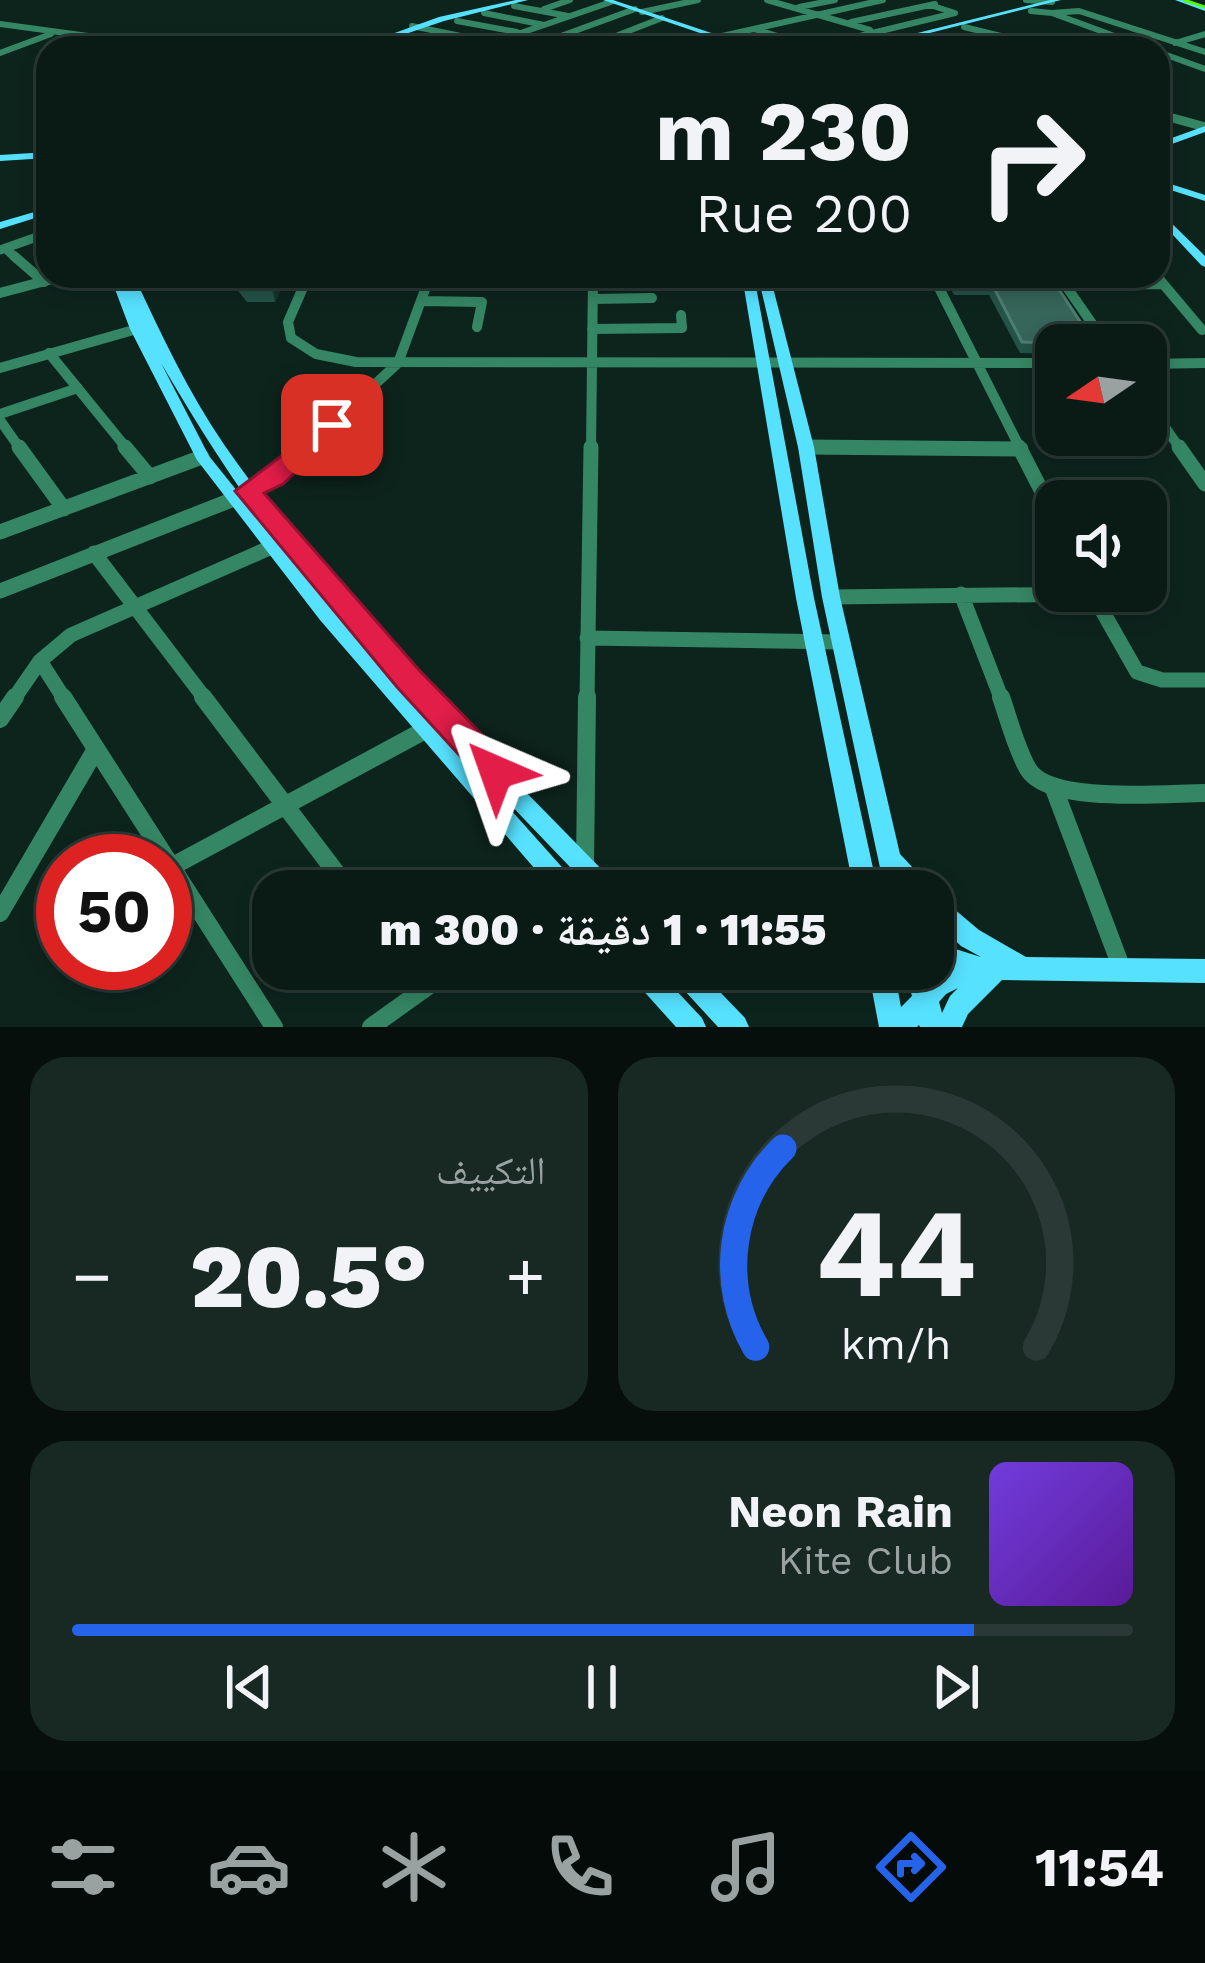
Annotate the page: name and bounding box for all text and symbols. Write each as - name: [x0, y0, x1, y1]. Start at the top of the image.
- text: 230 m: [655, 82, 912, 180]
- icon: right: [954, 84, 1110, 240]
- text: Rue 200: [695, 182, 912, 245]
- north arrow: [1035, 324, 1167, 456]
- map controls: [1035, 324, 1167, 612]
- pin: [281, 374, 383, 476]
- icon: arrive: [299, 392, 365, 458]
- button: sound: [1035, 480, 1167, 612]
- position arrow: [433, 709, 559, 835]
- speed limit sign: 50: [36, 834, 192, 990]
- text: 11:55 · 1 دقيقة · 300 m: [380, 903, 826, 956]
- text: التكييف: [436, 1148, 546, 1193]
- text: 44: [816, 1180, 977, 1326]
- text: 20.5°: [190, 1223, 427, 1329]
- text: −: [72, 1238, 112, 1315]
- text: +: [506, 1238, 545, 1315]
- text: km/h: [841, 1319, 951, 1369]
- text: Neon Rain: [728, 1485, 953, 1538]
- text: Kite Club: [778, 1538, 953, 1583]
- icon: previous: [216, 1654, 282, 1720]
- icon: pause: [569, 1654, 635, 1720]
- icon: next: [923, 1654, 989, 1720]
- icon: filters: [41, 1825, 125, 1909]
- icon: car: [207, 1825, 291, 1909]
- icon: climate: [372, 1825, 456, 1909]
- icon: phone: [538, 1825, 622, 1909]
- icon: music: [704, 1825, 788, 1909]
- icon: directions: [869, 1825, 953, 1909]
- text: 11:54: [1035, 1836, 1164, 1899]

